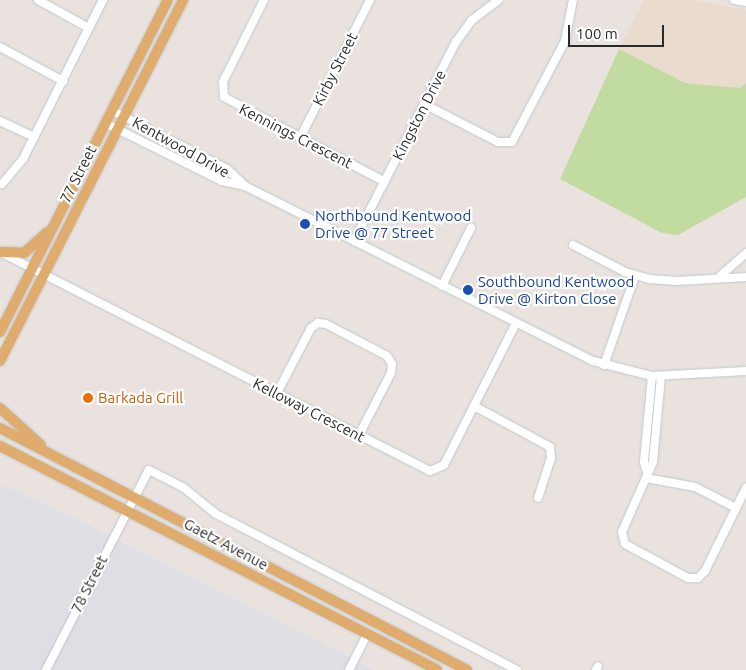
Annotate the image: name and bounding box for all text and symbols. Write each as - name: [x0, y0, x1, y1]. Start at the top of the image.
- scale bar: [571, 15, 667, 47]
- text: 100 m: [576, 25, 618, 42]
- street label: Kirby Street: [309, 29, 361, 109]
- street label: Kingston Drive: [389, 67, 449, 163]
- street label: Kennings Crescent: [236, 100, 356, 172]
- street label: Kentwood Drive: [129, 113, 233, 181]
- street label: 77 Street: [56, 142, 100, 206]
- place label: Northbound Kentwood Drive @ 77 Street: [315, 206, 471, 241]
- marker: Northbound Kentwood Drive @ 77 Street: [299, 218, 311, 230]
- place label: Southbound Kentwood Drive @ Kirton Close: [478, 272, 634, 307]
- marker: Southbound Kentwood Drive @ Kirton Close: [462, 284, 474, 296]
- street label: Kelloway Crescent: [250, 374, 368, 446]
- place label: Barkada Grill: [98, 389, 183, 407]
- marker: Barkada Grill: [82, 392, 94, 404]
- street label: Gaetz Avenue: [181, 514, 271, 574]
- street label: 78 Street: [67, 552, 111, 616]

